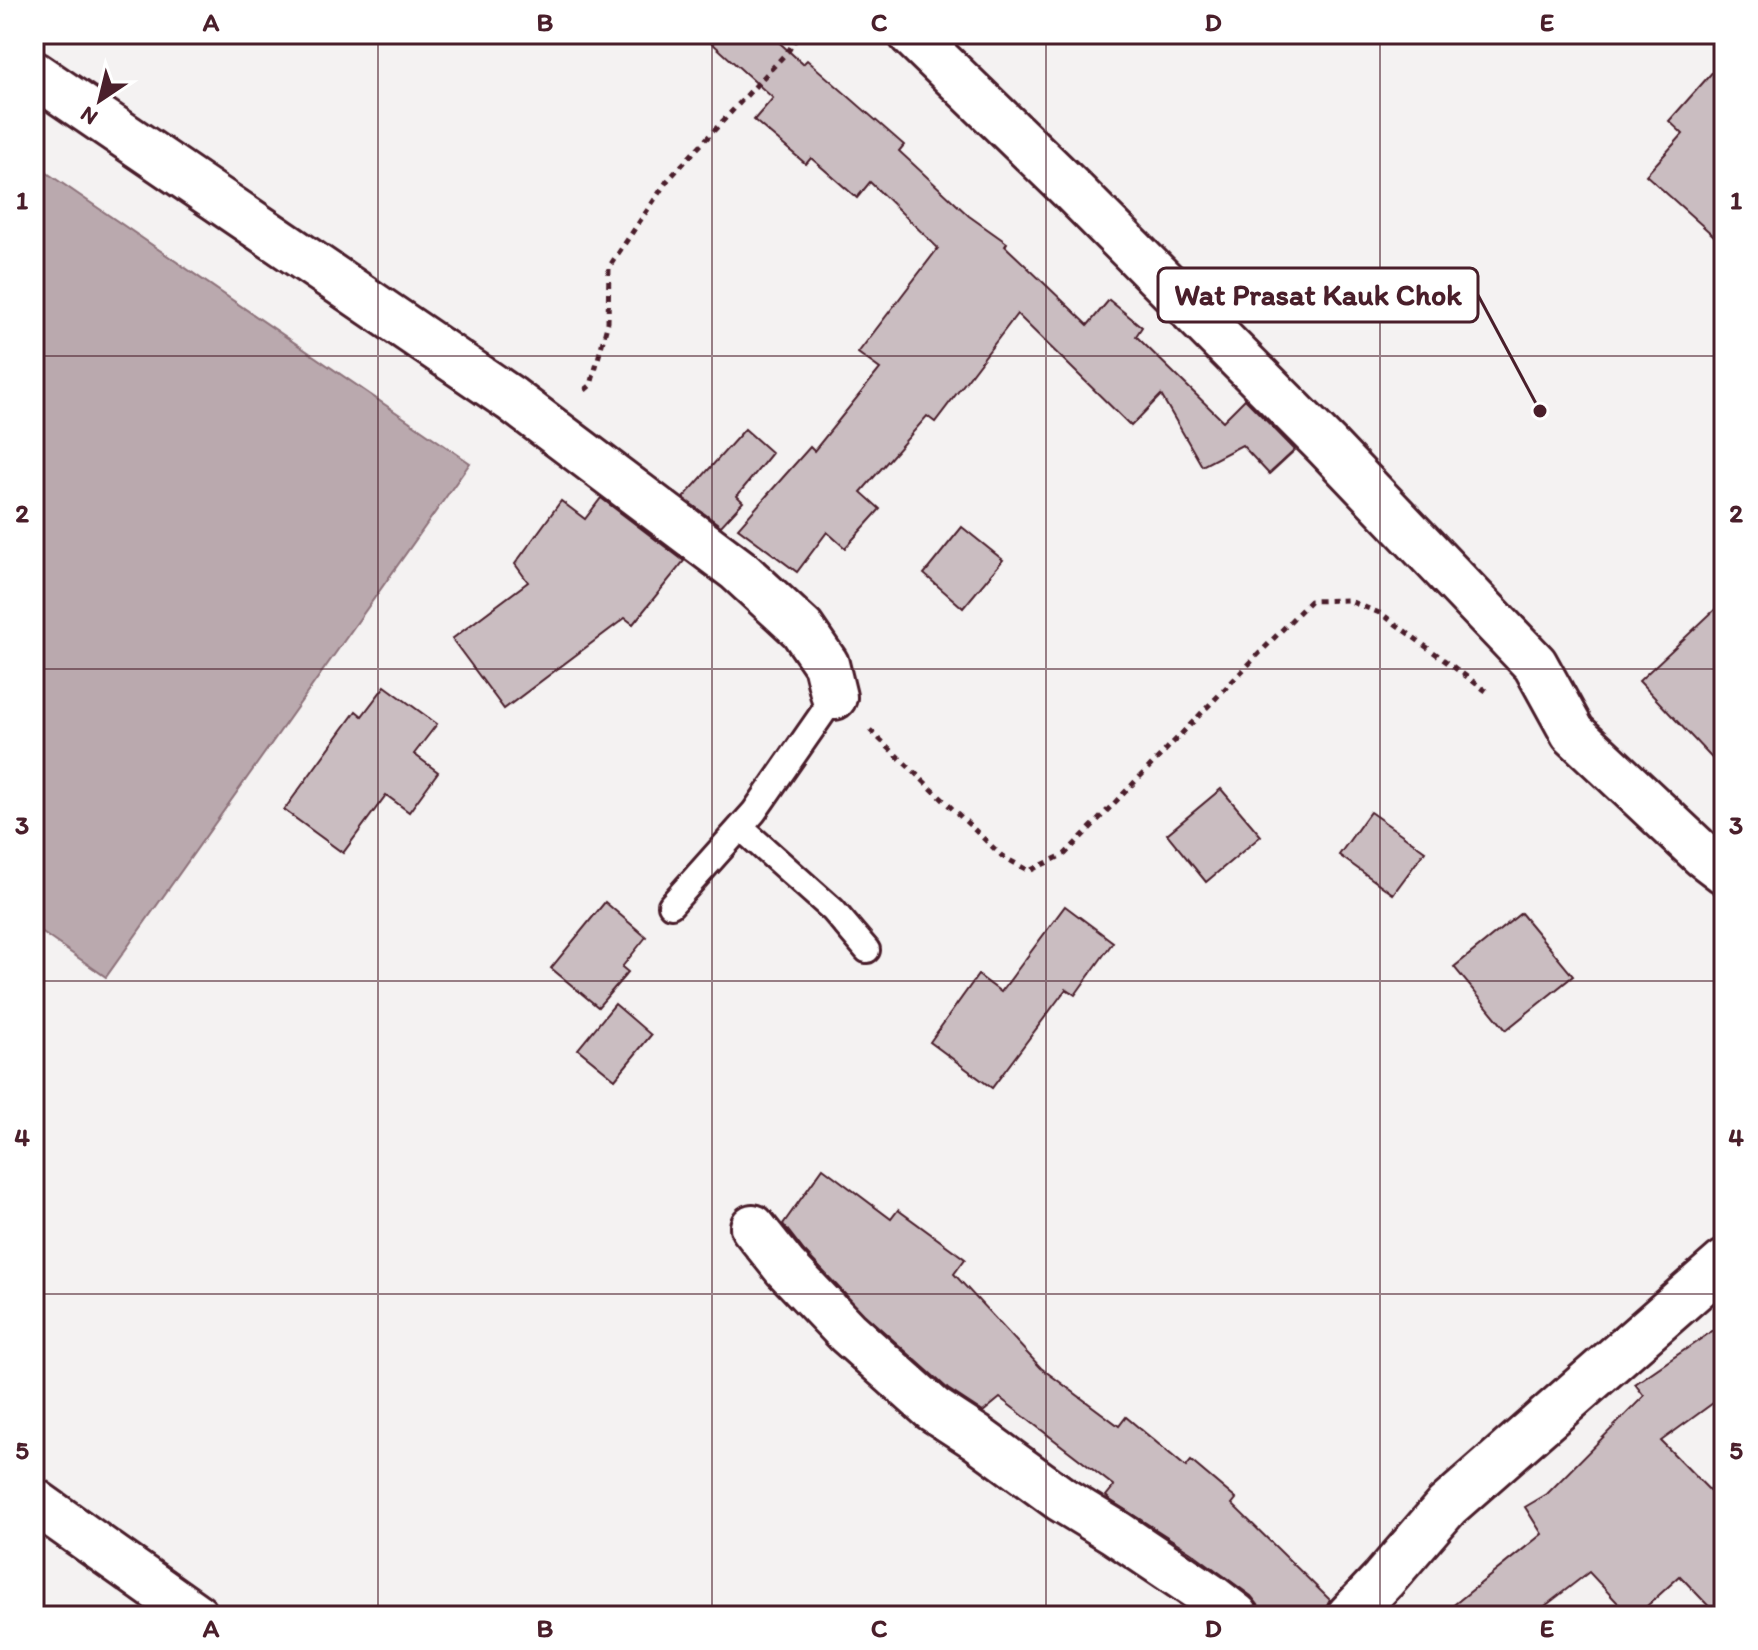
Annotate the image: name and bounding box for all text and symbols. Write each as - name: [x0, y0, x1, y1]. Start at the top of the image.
- text: A: [202, 6, 220, 38]
- text: B: [537, 6, 554, 38]
- text: C: [871, 6, 888, 38]
- text: D: [1204, 6, 1222, 38]
- text: E: [1540, 6, 1554, 38]
- north arrow: [60, 60, 140, 140]
- text: N: [75, 101, 103, 131]
- text: 1: [16, 184, 28, 216]
- text: 1: [1730, 184, 1742, 216]
- callout: Wat Prasat Kauk Chok: [1158, 268, 1478, 322]
- text: Wat Prasat Kauk Chok: [1174, 276, 1462, 313]
- text: 2: [15, 497, 29, 529]
- text: 2: [1729, 497, 1743, 529]
- text: 3: [15, 809, 29, 841]
- text: 3: [1729, 809, 1743, 841]
- text: 4: [14, 1121, 30, 1153]
- text: 4: [1728, 1121, 1744, 1153]
- text: 5: [15, 1434, 29, 1466]
- text: 5: [1729, 1434, 1743, 1466]
- text: A: [202, 1612, 220, 1644]
- text: B: [537, 1612, 554, 1644]
- text: C: [871, 1612, 888, 1644]
- text: D: [1204, 1612, 1222, 1644]
- text: E: [1540, 1612, 1554, 1644]

